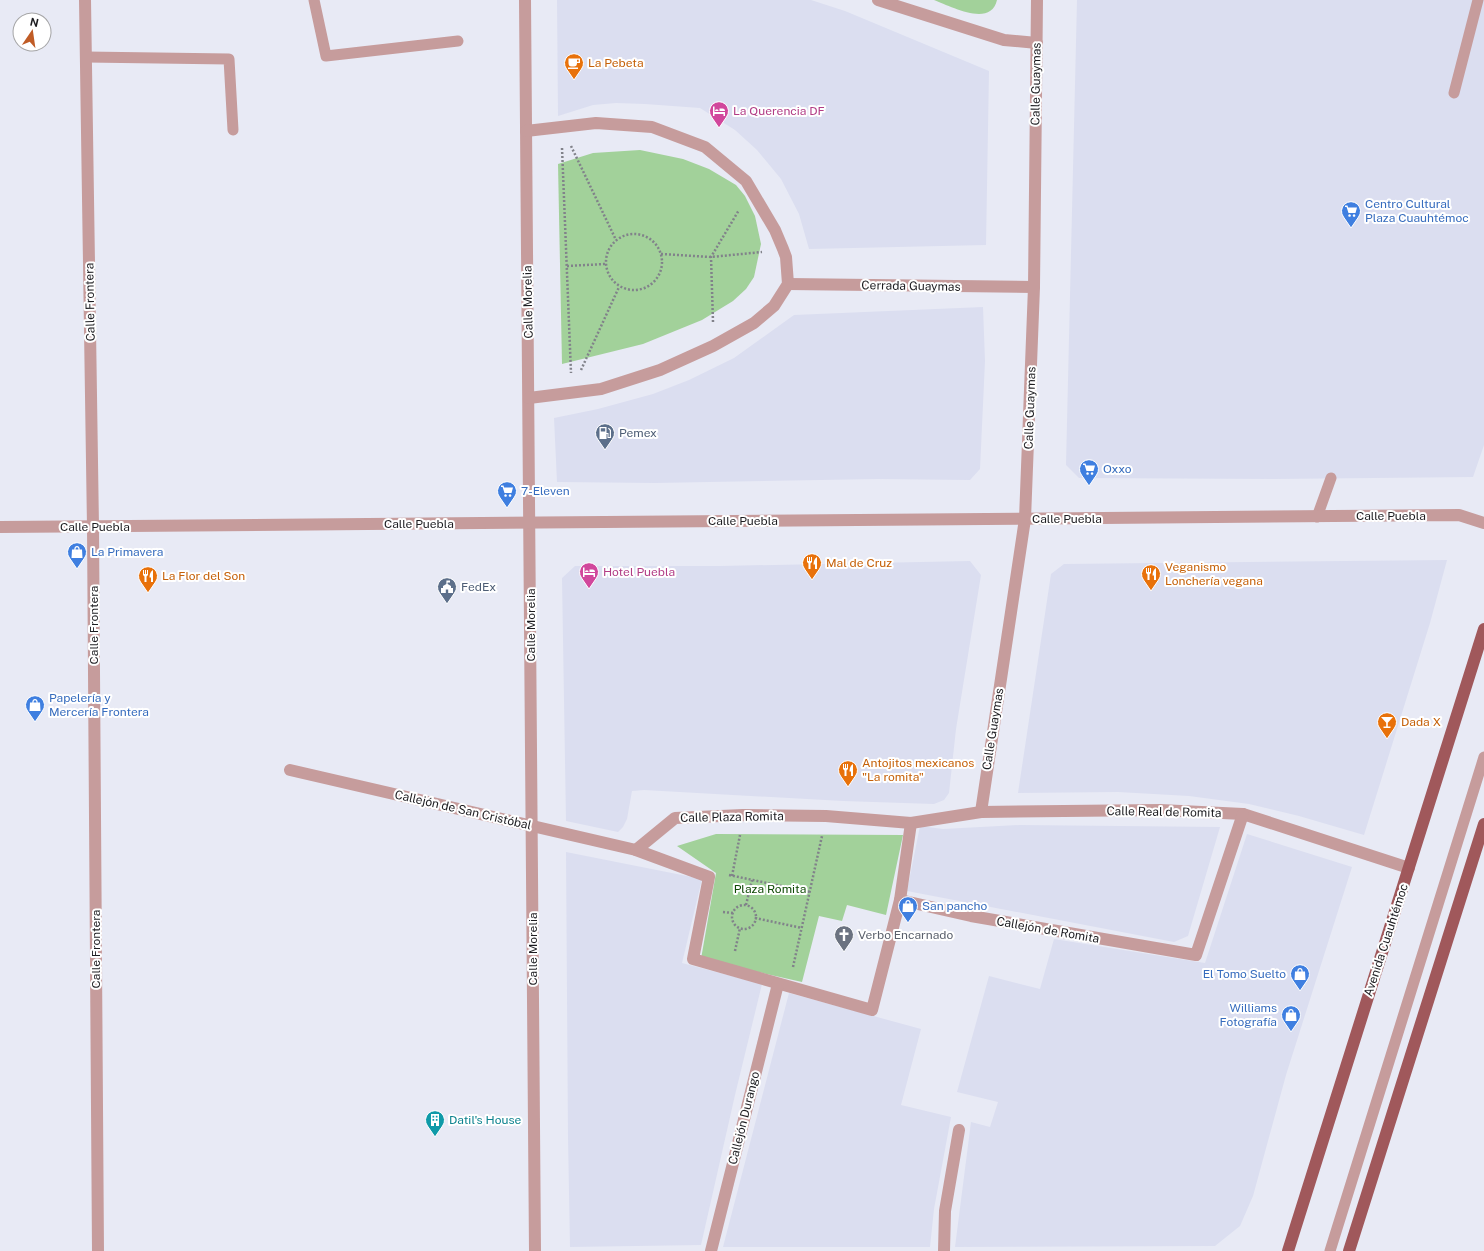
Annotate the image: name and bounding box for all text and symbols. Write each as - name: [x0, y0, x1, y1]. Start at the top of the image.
- north arrow: [12, 12, 52, 52]
- text: N: [29, 15, 40, 29]
- street label: Calle Guaymas: [1028, 42, 1044, 126]
- cafe icon: La Pebeta: [563, 52, 585, 80]
- place label: La Pebeta: [588, 56, 644, 70]
- hotel icon: La Querencia DF: [708, 100, 730, 128]
- place label: La Querencia DF: [733, 104, 825, 118]
- place label: Centro Cultural Plaza Cuauhtémoc: [1365, 197, 1469, 225]
- supermarket icon: Centro Cultural Plaza Cuauhtémoc: [1340, 200, 1362, 228]
- street label: Calle Frontera: [82, 262, 98, 342]
- street label: Calle Morelia: [520, 265, 536, 339]
- street label: Cerrada Guaymas: [861, 278, 961, 294]
- street label: Calle Guaymas: [1022, 366, 1038, 450]
- fuel station icon: Pemex: [594, 422, 616, 450]
- place label: Pemex: [619, 426, 657, 440]
- supermarket icon: Oxxo: [1078, 458, 1100, 486]
- place label: Oxxo: [1103, 462, 1132, 476]
- supermarket icon: 7-Eleven: [496, 480, 518, 508]
- place label: 7-Eleven: [521, 484, 570, 498]
- street label: Calle Puebla: [1356, 509, 1426, 523]
- street label: Calle Puebla: [1032, 512, 1102, 526]
- street label: Calle Puebla: [708, 514, 778, 528]
- street label: Calle Puebla: [384, 517, 454, 531]
- street label: Calle Puebla: [60, 520, 130, 534]
- shop icon: La Primavera: [66, 541, 88, 569]
- place label: La Primavera: [91, 545, 163, 559]
- restaurant icon: Mal de Cruz: [801, 552, 823, 580]
- place label: Mal de Cruz: [826, 556, 892, 570]
- place label: Veganismo Lonchería vegana: [1165, 560, 1263, 588]
- hotel icon: Hotel Puebla: [578, 561, 600, 589]
- restaurant icon: Veganismo Lonchería vegana: [1140, 563, 1162, 591]
- restaurant icon: La Flor del Son: [137, 565, 159, 593]
- place label: Hotel Puebla: [603, 565, 675, 579]
- place label: La Flor del Son: [162, 569, 245, 583]
- public building icon: FedEx: [436, 576, 458, 604]
- place label: FedEx: [461, 580, 496, 594]
- street label: Calle Frontera: [87, 586, 101, 664]
- street label: Calle Morelia: [524, 588, 538, 662]
- street label: Calle Guaymas: [980, 687, 1006, 771]
- place label: Papelería y Mercería Frontera: [49, 691, 149, 719]
- shop icon: Papelería y Mercería Frontera: [24, 694, 46, 722]
- bar icon: Dada X: [1376, 711, 1398, 739]
- place label: Dada X: [1401, 715, 1441, 729]
- place label: Antojitos mexicanos "La romita": [862, 756, 974, 784]
- restaurant icon: Antojitos mexicanos "La romita": [837, 759, 859, 787]
- street label: Callejón de San Cristóbal: [393, 787, 533, 833]
- street label: Calle Real de Romita: [1106, 804, 1222, 820]
- street label: Calle Plaza Romita: [680, 809, 784, 825]
- park label: Plaza Romita: [734, 882, 806, 896]
- street label: Avenida Cuauhtémoc: [1361, 882, 1411, 998]
- shop icon: San pancho: [897, 895, 919, 923]
- place label: San pancho: [922, 899, 987, 913]
- street label: Calle Frontera: [89, 910, 103, 988]
- street label: Calle Morelia: [526, 912, 540, 986]
- street label: Callejón de Romita: [996, 914, 1100, 946]
- church icon: Verbo Encarnado: [833, 924, 855, 952]
- place label: Verbo Encarnado: [858, 928, 953, 942]
- shop icon: El Tomo Suelto: [1289, 963, 1311, 991]
- place label: El Tomo Suelto: [1203, 967, 1286, 981]
- place label: Williams Fotografía: [1220, 1001, 1277, 1029]
- shop icon: Williams Fotografía: [1280, 1004, 1302, 1032]
- street label: Callejón Durango: [726, 1070, 762, 1166]
- building icon: Datil's House: [424, 1109, 446, 1137]
- place label: Datil's House: [449, 1113, 521, 1127]

